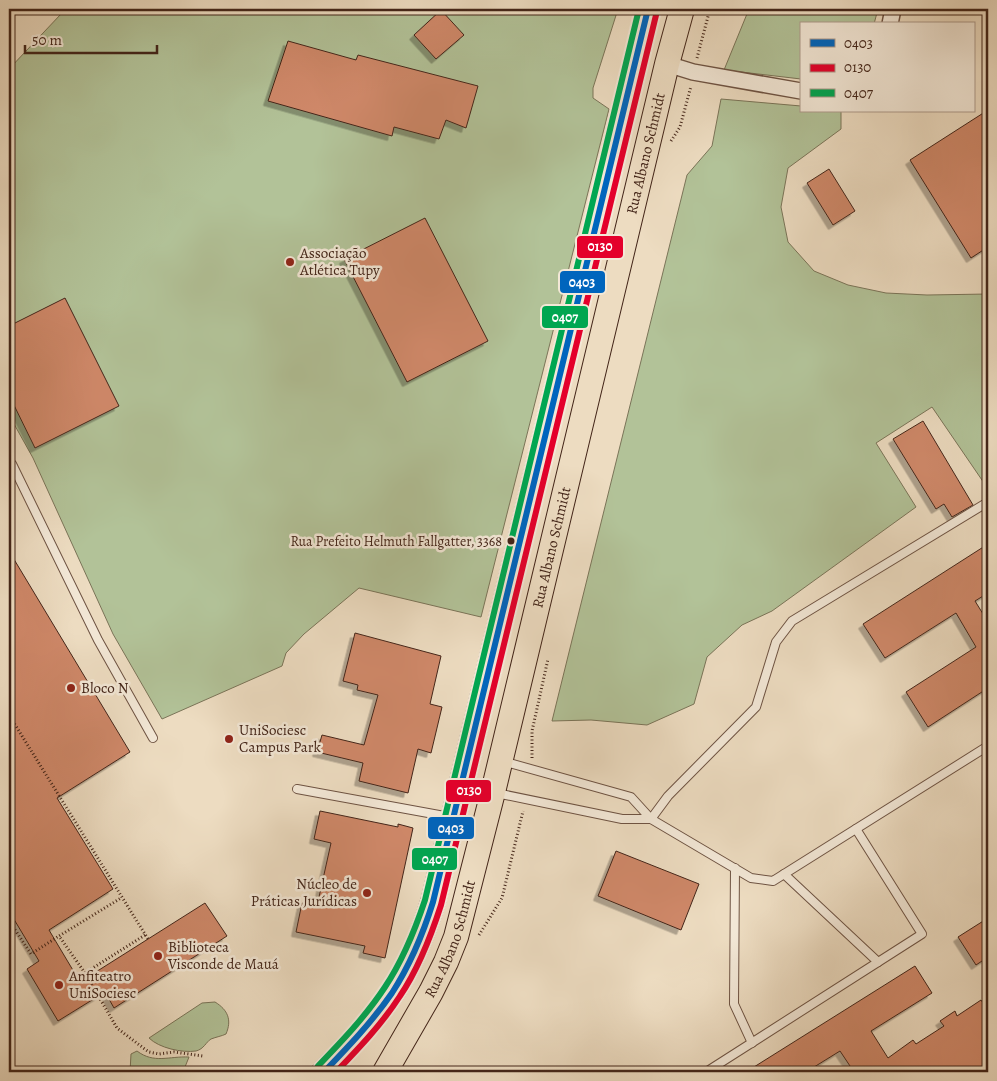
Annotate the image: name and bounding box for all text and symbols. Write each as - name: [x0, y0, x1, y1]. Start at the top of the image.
- scale bar: [25, 22, 158, 54]
- legend: [800, 22, 974, 112]
- text: 50 m: [32, 30, 62, 50]
- text: 0403: [844, 33, 873, 53]
- text: 0130: [844, 57, 871, 77]
- text: 0407: [844, 83, 874, 103]
- street label: Rua Albano Schmidt: [621, 91, 670, 216]
- line badge: 0130: [576, 235, 624, 259]
- text: 0130: [587, 237, 613, 256]
- place label: Associação Atlética Tupy: [299, 243, 380, 280]
- marker: Associação Atlética Tupy: [284, 256, 296, 268]
- line badge: 0403: [559, 270, 606, 294]
- text: 0403: [569, 273, 595, 292]
- line badge: 0407: [541, 305, 589, 329]
- text: 0407: [552, 308, 578, 327]
- street label: Rua Albano Schmidt: [527, 485, 576, 610]
- place label: Rua Prefeito Helmuth Fallgatter, 3368: [290, 532, 502, 551]
- marker: Rua Prefeito Helmuth Fallgatter, 3368: [506, 536, 516, 546]
- place label: Bloco N: [81, 678, 129, 698]
- marker: Bloco N: [65, 682, 77, 694]
- place label: UniSociesc Campus Park: [239, 720, 322, 757]
- marker: UniSociesc Campus Park: [223, 733, 235, 745]
- line badge: 0130: [445, 779, 492, 803]
- text: 0130: [456, 781, 482, 800]
- line badge: 0403: [427, 816, 475, 840]
- text: 0403: [438, 819, 464, 838]
- line badge: 0407: [411, 847, 458, 871]
- text: 0407: [422, 850, 448, 869]
- place label: Núcleo de Práticas Jurídicas: [251, 874, 357, 911]
- street label: Rua Albano Schmidt: [420, 878, 480, 1002]
- marker: Núcleo de Práticas Jurídicas: [361, 887, 373, 899]
- place label: Biblioteca Visconde de Mauá: [167, 937, 279, 974]
- marker: Biblioteca Visconde de Mauá: [152, 950, 164, 962]
- place label: Anfiteatro UniSociesc: [68, 966, 136, 1003]
- marker: Anfiteatro UniSociesc: [53, 979, 65, 991]

